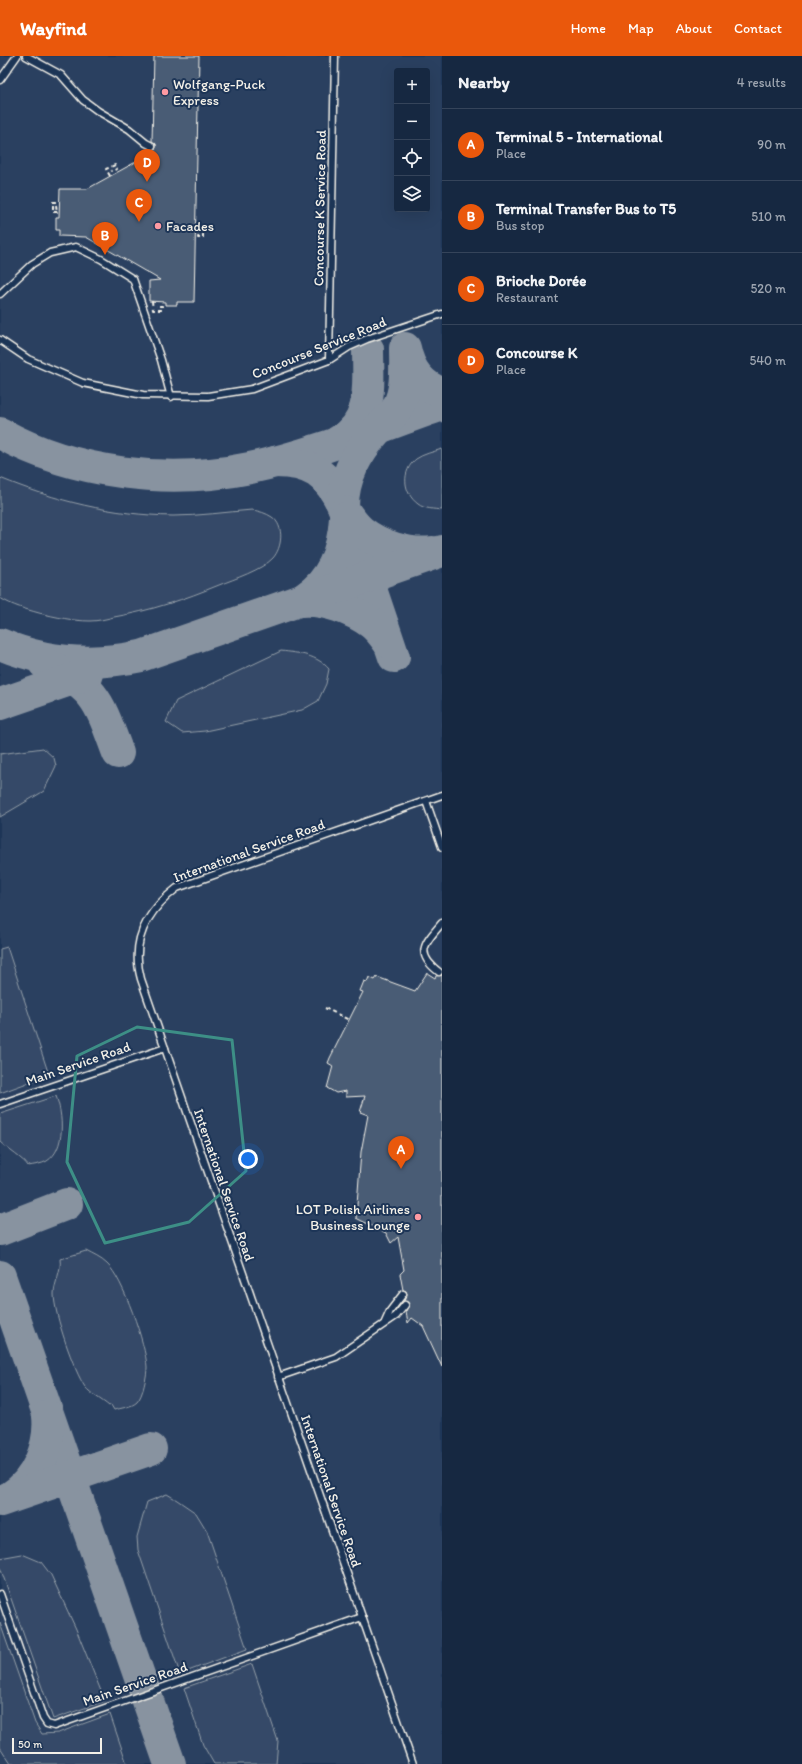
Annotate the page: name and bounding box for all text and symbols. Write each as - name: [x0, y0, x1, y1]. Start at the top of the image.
- text: Wayfind: [20, 17, 87, 40]
- text: Home: [571, 20, 606, 37]
- text: Map: [628, 20, 654, 37]
- text: About: [676, 20, 712, 37]
- text: Contact: [734, 20, 782, 37]
- map controls: [394, 68, 430, 212]
- button: +: [394, 68, 430, 104]
- text: Nearby: [458, 72, 510, 92]
- text: 4 results: [737, 75, 786, 90]
- place label: Wolfgang-Puck Express: [173, 76, 266, 109]
- marker: Wolfgang-Puck Express: [160, 87, 170, 97]
- button: −: [394, 104, 430, 140]
- text: Terminal 5 - International: [496, 128, 662, 146]
- street label: Concourse K Service Road: [310, 130, 330, 286]
- text: A: [467, 137, 475, 152]
- text: 90 m: [757, 137, 786, 152]
- button: locate: [394, 140, 430, 176]
- text: Place: [496, 146, 526, 161]
- pin: D: [134, 149, 160, 182]
- button: layers: [394, 176, 430, 212]
- pin: C: [126, 189, 152, 222]
- text: Terminal Transfer Bus to T5: [496, 200, 676, 218]
- text: B: [467, 209, 475, 224]
- text: 510 m: [751, 209, 786, 224]
- place label: Facades: [166, 218, 214, 235]
- text: Bus stop: [496, 218, 544, 233]
- marker: Facades: [153, 221, 163, 231]
- pin: B: [92, 222, 118, 255]
- text: Brioche Dorée: [496, 272, 586, 290]
- text: C: [467, 281, 475, 296]
- text: 520 m: [750, 281, 786, 296]
- text: Restaurant: [496, 290, 558, 305]
- street label: Concourse Service Road: [249, 313, 389, 383]
- text: Concourse K: [496, 344, 577, 362]
- text: D: [467, 353, 475, 368]
- text: 540 m: [749, 353, 786, 368]
- text: Place: [496, 362, 526, 377]
- street label: International Service Road: [171, 815, 328, 886]
- street label: Main Service Road: [23, 1038, 133, 1090]
- street label: International Service Road: [190, 1107, 258, 1264]
- pin: A: [388, 1136, 414, 1169]
- your location: [238, 1149, 258, 1169]
- place label: LOT Polish Airlines Business Lounge: [296, 1201, 410, 1234]
- marker: LOT Polish Airlines Business Lounge: [413, 1212, 423, 1222]
- street label: International Service Road: [297, 1413, 365, 1570]
- street label: Main Service Road: [80, 1658, 190, 1710]
- scale bar: [12, 1736, 102, 1755]
- text: 50 m: [18, 1738, 42, 1751]

